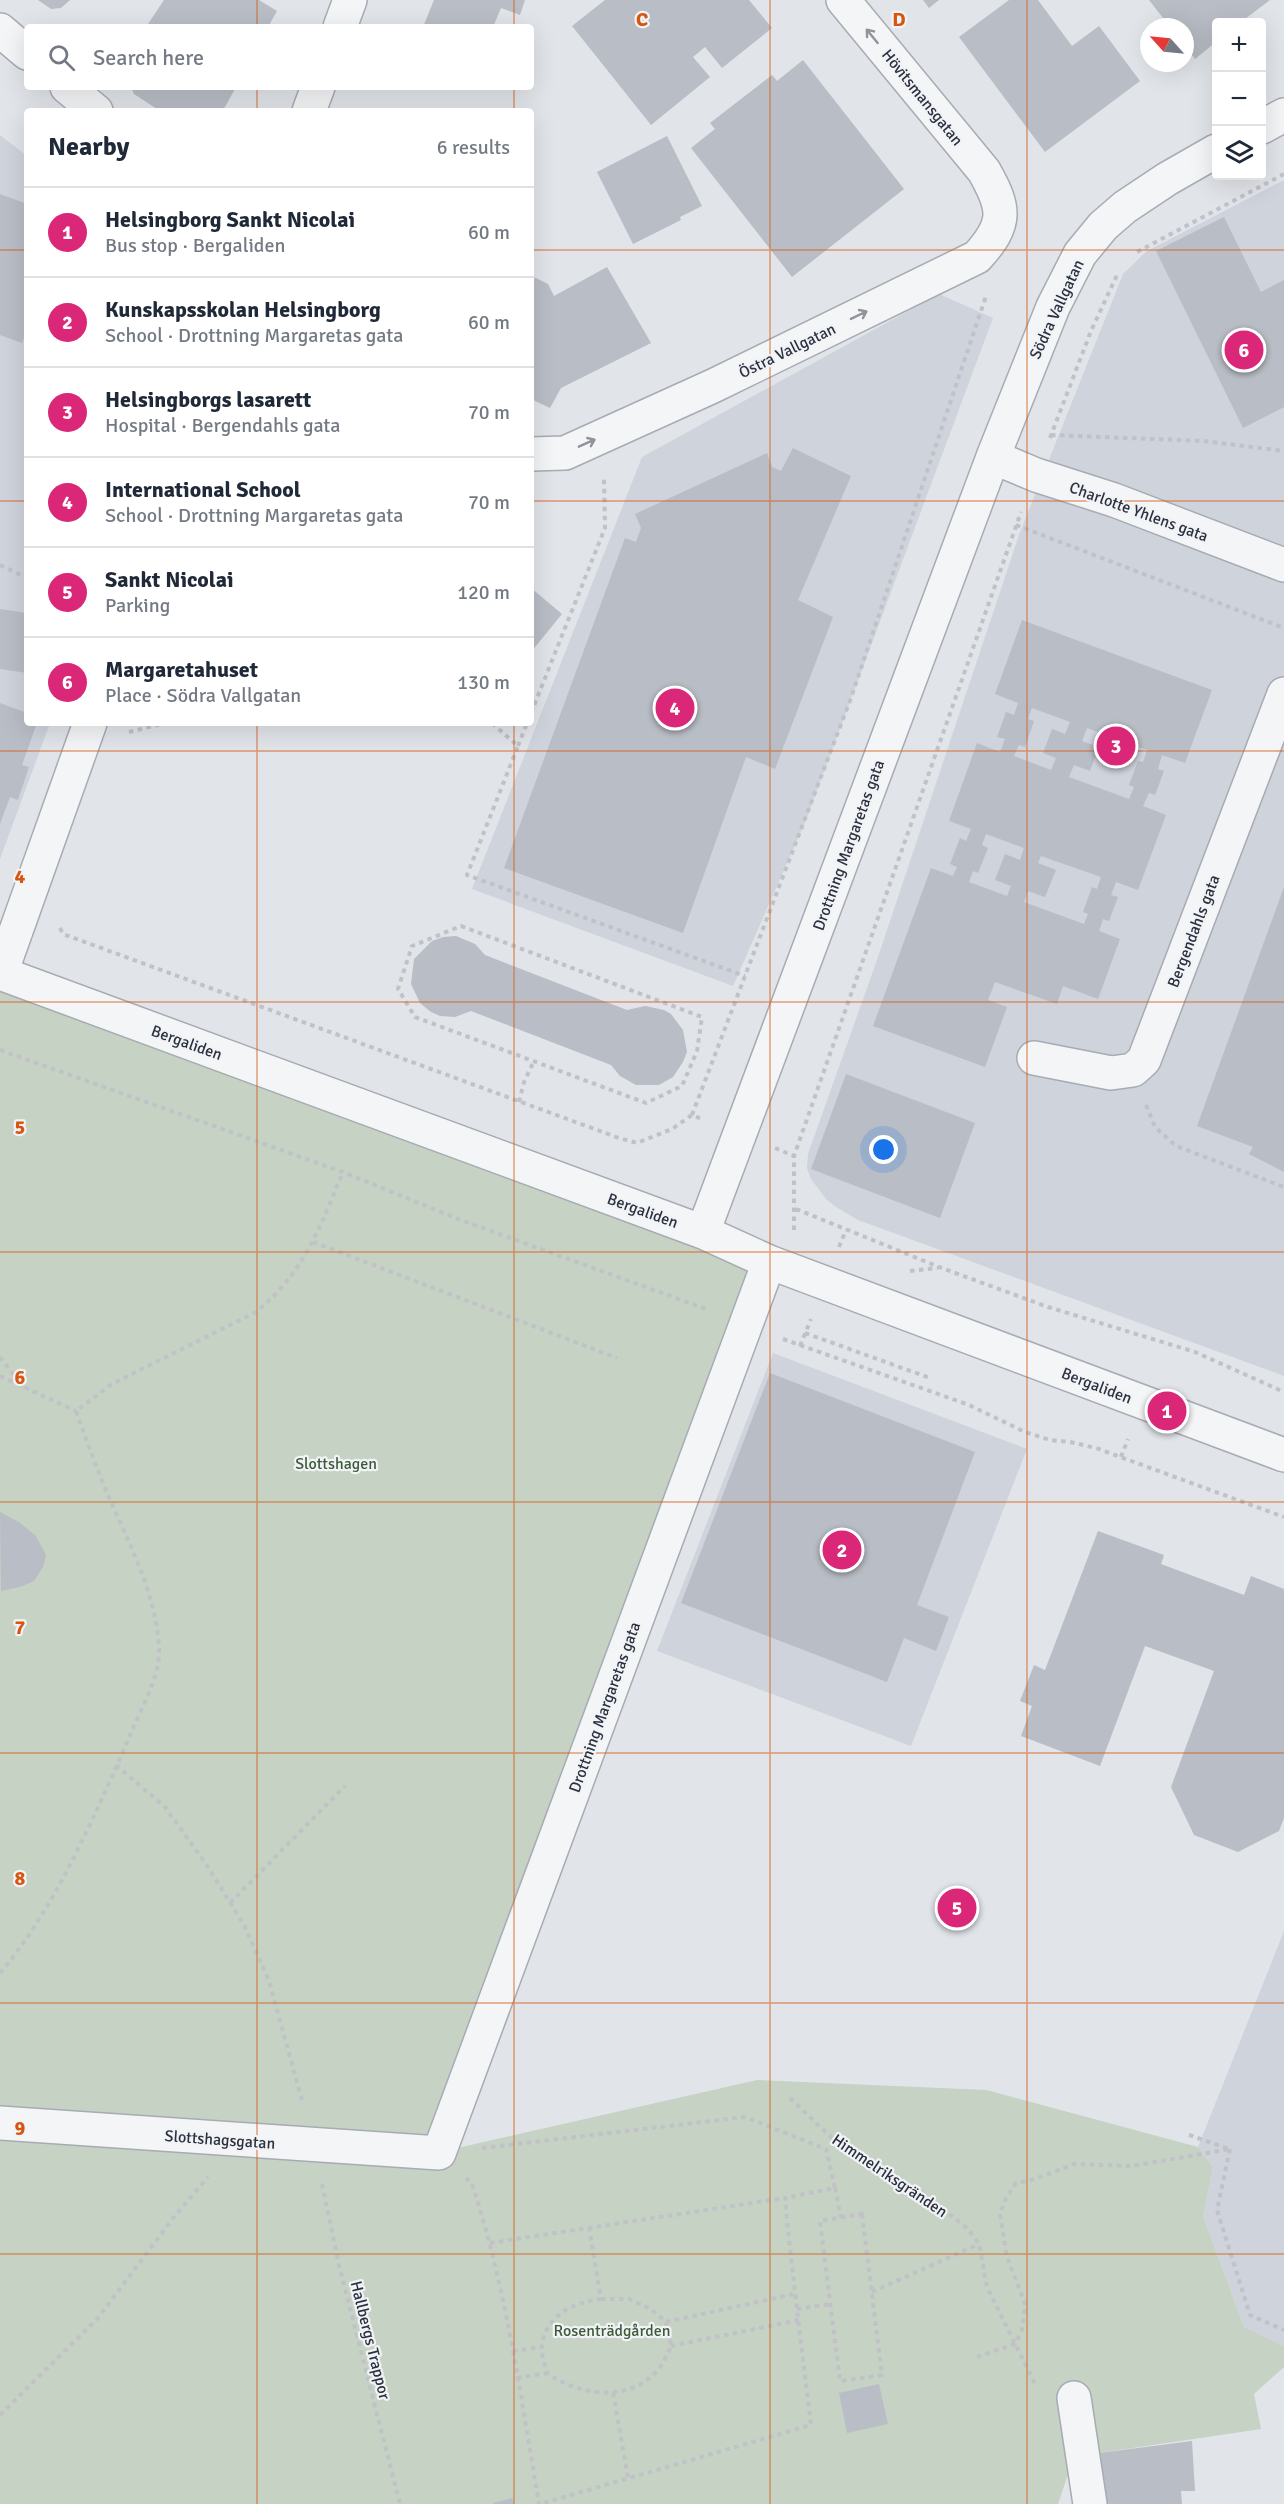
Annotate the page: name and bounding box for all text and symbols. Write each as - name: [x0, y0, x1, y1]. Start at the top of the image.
- text: C: [636, 7, 648, 32]
- text: D: [892, 7, 906, 32]
- north arrow: [1140, 18, 1194, 72]
- map controls: [1212, 18, 1266, 180]
- button: +: [1212, 18, 1266, 72]
- search box: [24, 24, 534, 90]
- one-way arrow: [866, 28, 879, 44]
- icon: search: [45, 41, 78, 74]
- text: Search here: [93, 44, 204, 71]
- street label: Hövitsmansgatan: [877, 45, 967, 150]
- button: −: [1212, 72, 1266, 126]
- button: layers: [1212, 126, 1266, 180]
- text: Nearby: [48, 131, 129, 163]
- text: 6 results: [437, 135, 510, 160]
- text: Helsingborg Sankt Nicolai: [105, 206, 355, 233]
- text: 1: [62, 220, 73, 245]
- text: 60 m: [468, 220, 510, 245]
- text: Bus stop · Bergaliden: [105, 233, 285, 258]
- street label: Södra Vallgatan: [1025, 256, 1089, 362]
- text: Kunskapsskolan Helsingborg: [105, 296, 381, 323]
- one-way arrow: [849, 309, 867, 320]
- text: 2: [62, 310, 73, 335]
- text: 60 m: [468, 310, 510, 335]
- street label: Östra Vallgatan: [736, 319, 839, 383]
- text: School · Drottning Margaretas gata: [105, 323, 403, 348]
- pin: 6: [1224, 328, 1264, 372]
- text: Helsingborgs lasarett: [105, 386, 311, 413]
- text: 3: [62, 400, 73, 425]
- text: 70 m: [468, 400, 510, 425]
- text: Hospital · Bergendahls gata: [105, 413, 341, 438]
- one-way arrow: [578, 437, 596, 448]
- text: International School: [105, 476, 301, 503]
- street label: Charlotte Yhlens gata: [1066, 478, 1211, 546]
- text: 4: [62, 490, 73, 515]
- text: 70 m: [468, 490, 510, 515]
- text: School · Drottning Margaretas gata: [105, 503, 403, 528]
- text: Sankt Nicolai: [105, 566, 234, 593]
- text: 5: [62, 580, 73, 605]
- text: 120 m: [457, 580, 510, 605]
- text: Parking: [105, 593, 170, 618]
- text: Margaretahuset: [105, 656, 258, 683]
- text: 6: [62, 670, 73, 695]
- text: 130 m: [457, 670, 510, 695]
- text: Place · Södra Vallgatan: [105, 683, 301, 708]
- pin: 4: [656, 686, 694, 730]
- pin: 3: [1096, 724, 1136, 768]
- street label: Drottning Margaretas gata: [809, 757, 889, 933]
- text: 4: [15, 864, 26, 889]
- street label: Bergendahls gata: [1163, 872, 1225, 991]
- street label: Bergaliden: [148, 1021, 225, 1065]
- text: 5: [15, 1115, 25, 1140]
- your location: [869, 1135, 898, 1164]
- street label: Bergaliden: [604, 1189, 681, 1233]
- street label: Bergaliden: [1058, 1363, 1135, 1409]
- text: 6: [15, 1365, 26, 1390]
- pin: 1: [1148, 1388, 1186, 1434]
- park label: Slottshagen: [295, 1454, 377, 1474]
- pin: 2: [822, 1528, 862, 1572]
- text: 7: [15, 1615, 26, 1640]
- street label: Drottning Margaretas gata: [565, 1619, 645, 1795]
- text: 8: [15, 1866, 26, 1891]
- pin: 5: [938, 1886, 976, 1930]
- text: 9: [15, 2116, 26, 2141]
- street label: Slottshagsgatan: [164, 2126, 276, 2154]
- street label: Himmelriksgränden: [828, 2130, 951, 2222]
- street label: Hallbergs Trappor: [346, 2279, 394, 2402]
- park label: Rosenträdgården: [554, 2321, 670, 2341]

